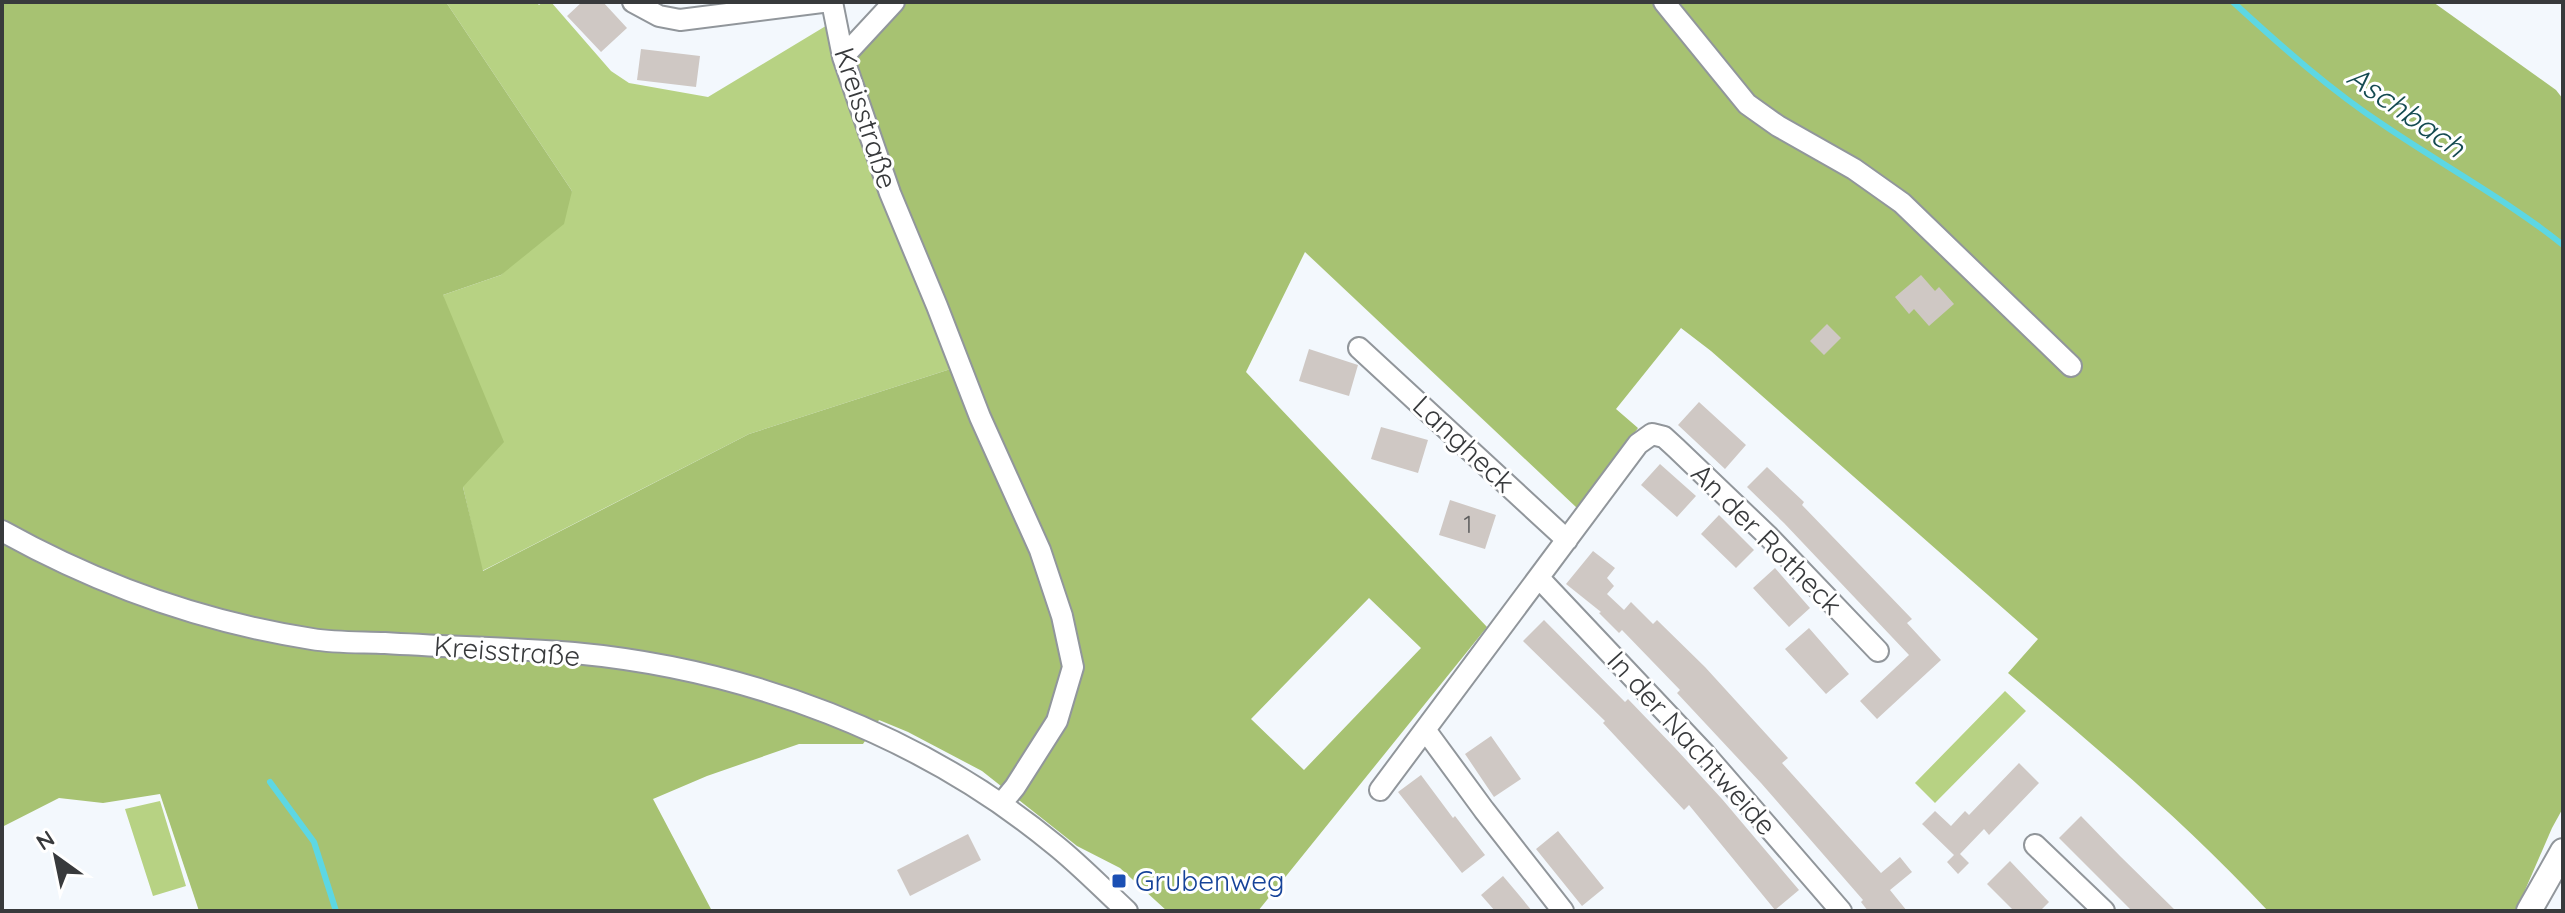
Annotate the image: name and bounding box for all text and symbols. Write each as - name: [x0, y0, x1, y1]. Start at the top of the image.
- street label: Kreisstraße: [827, 43, 906, 193]
- water label: Aschbach: [2340, 57, 2474, 166]
- street label: Langheck: [1406, 388, 1523, 500]
- street label: An der Rotheck: [1684, 456, 1850, 622]
- house number: 1: [1464, 509, 1472, 539]
- street label: Kreisstraße: [433, 628, 581, 673]
- street label: In der Nachtweide: [1600, 643, 1784, 842]
- north arrow: [16, 817, 96, 897]
- text: N: [31, 824, 60, 856]
- place label: Grubenweg: [1135, 863, 1284, 898]
- marker: Grubenweg: [1110, 872, 1128, 890]

